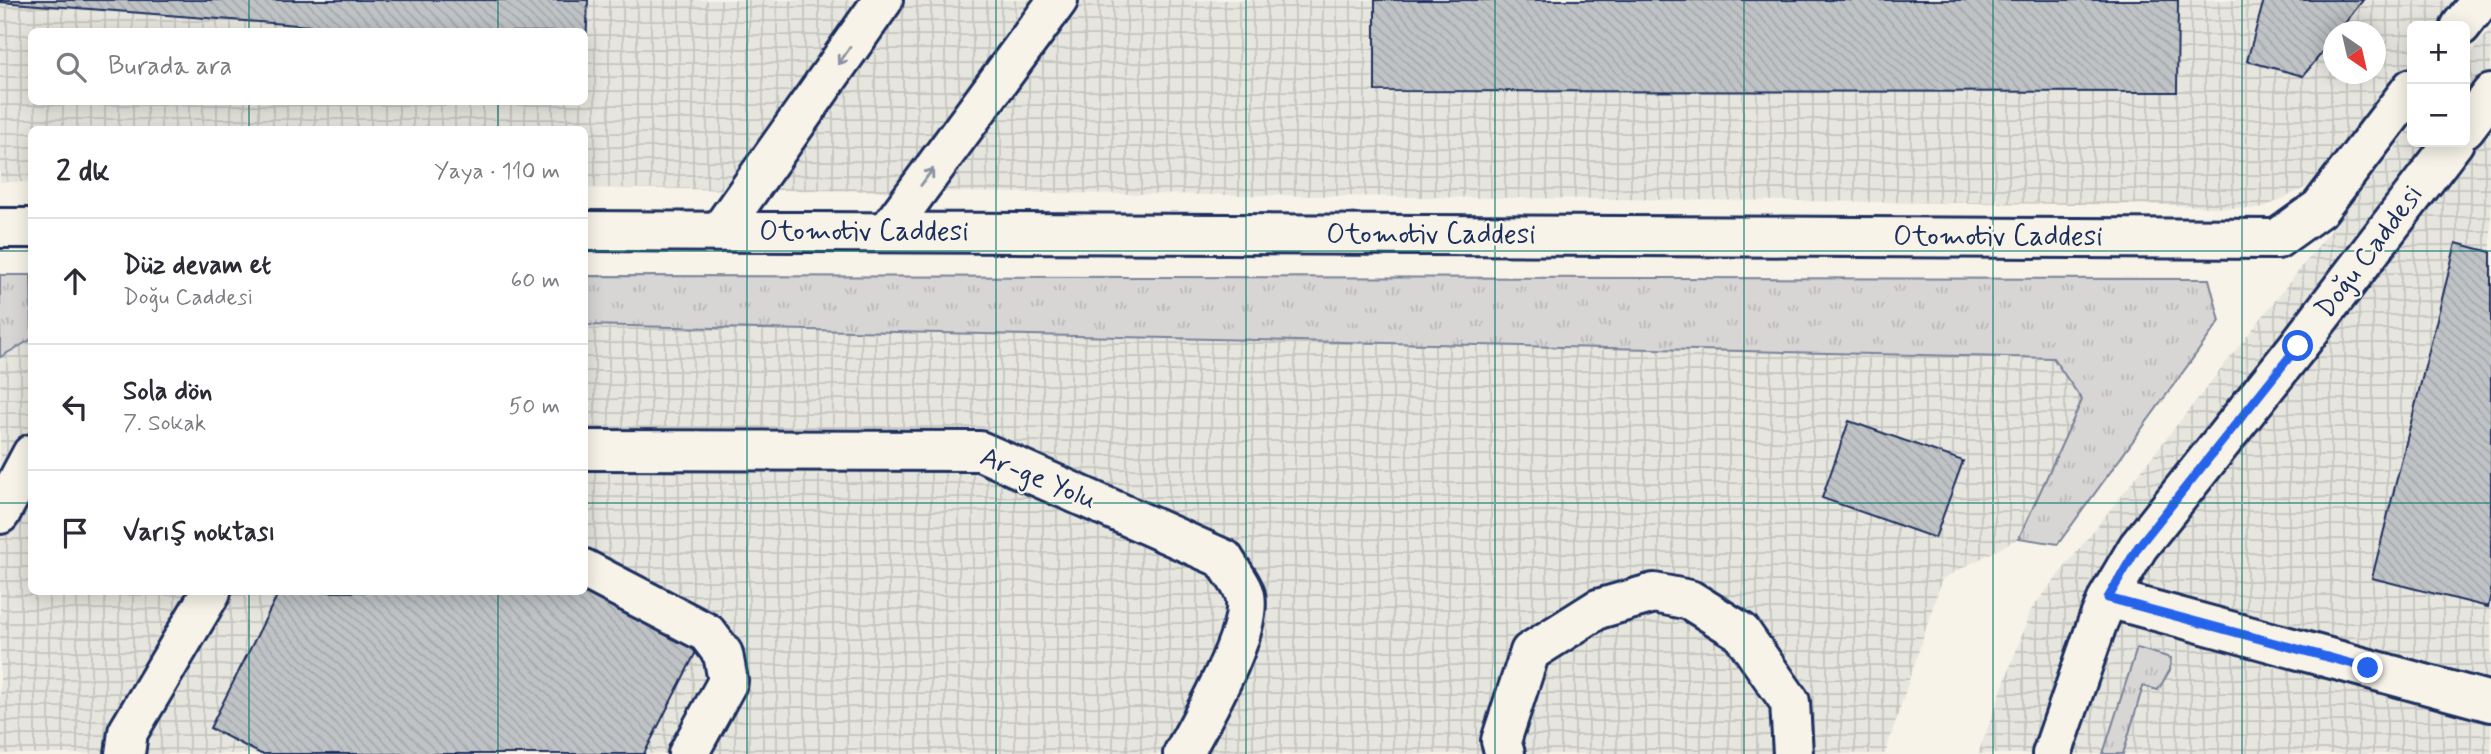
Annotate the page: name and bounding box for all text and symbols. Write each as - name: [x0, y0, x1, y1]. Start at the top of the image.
- north arrow: [2323, 21, 2386, 84]
- map controls: [2407, 21, 2470, 147]
- button: +: [2407, 21, 2470, 84]
- search box: [28, 28, 588, 105]
- one-way arrow: [837, 46, 851, 65]
- icon: search: [52, 48, 90, 86]
- text: Burada ara: [108, 50, 232, 84]
- button: −: [2407, 84, 2470, 147]
- text: 2 dk: [56, 152, 109, 191]
- text: Yaya · 110 m: [434, 157, 560, 187]
- one-way arrow: [920, 168, 935, 187]
- street label: Doğu Caddesi: [2307, 177, 2433, 327]
- street label: Otomotiv Caddesi: [759, 214, 969, 251]
- street label: Otomotiv Caddesi: [1326, 217, 1536, 254]
- street label: Otomotiv Caddesi: [1893, 219, 2103, 256]
- text: Düz devam et: [123, 249, 271, 283]
- icon: ahead: [56, 262, 94, 300]
- text: 60 m: [511, 266, 560, 296]
- text: Doğu Caddesi: [123, 283, 254, 313]
- route start: [2282, 330, 2313, 361]
- text: Sola dön: [123, 375, 212, 409]
- icon: left: [56, 388, 94, 426]
- text: 50 m: [509, 392, 560, 422]
- text: 7. Sokak: [123, 409, 206, 439]
- street label: Ar-ge Yolu: [974, 439, 1102, 519]
- icon: arrive: [56, 514, 94, 552]
- text: Varış noktası: [123, 516, 275, 550]
- route end: [2352, 652, 2383, 683]

